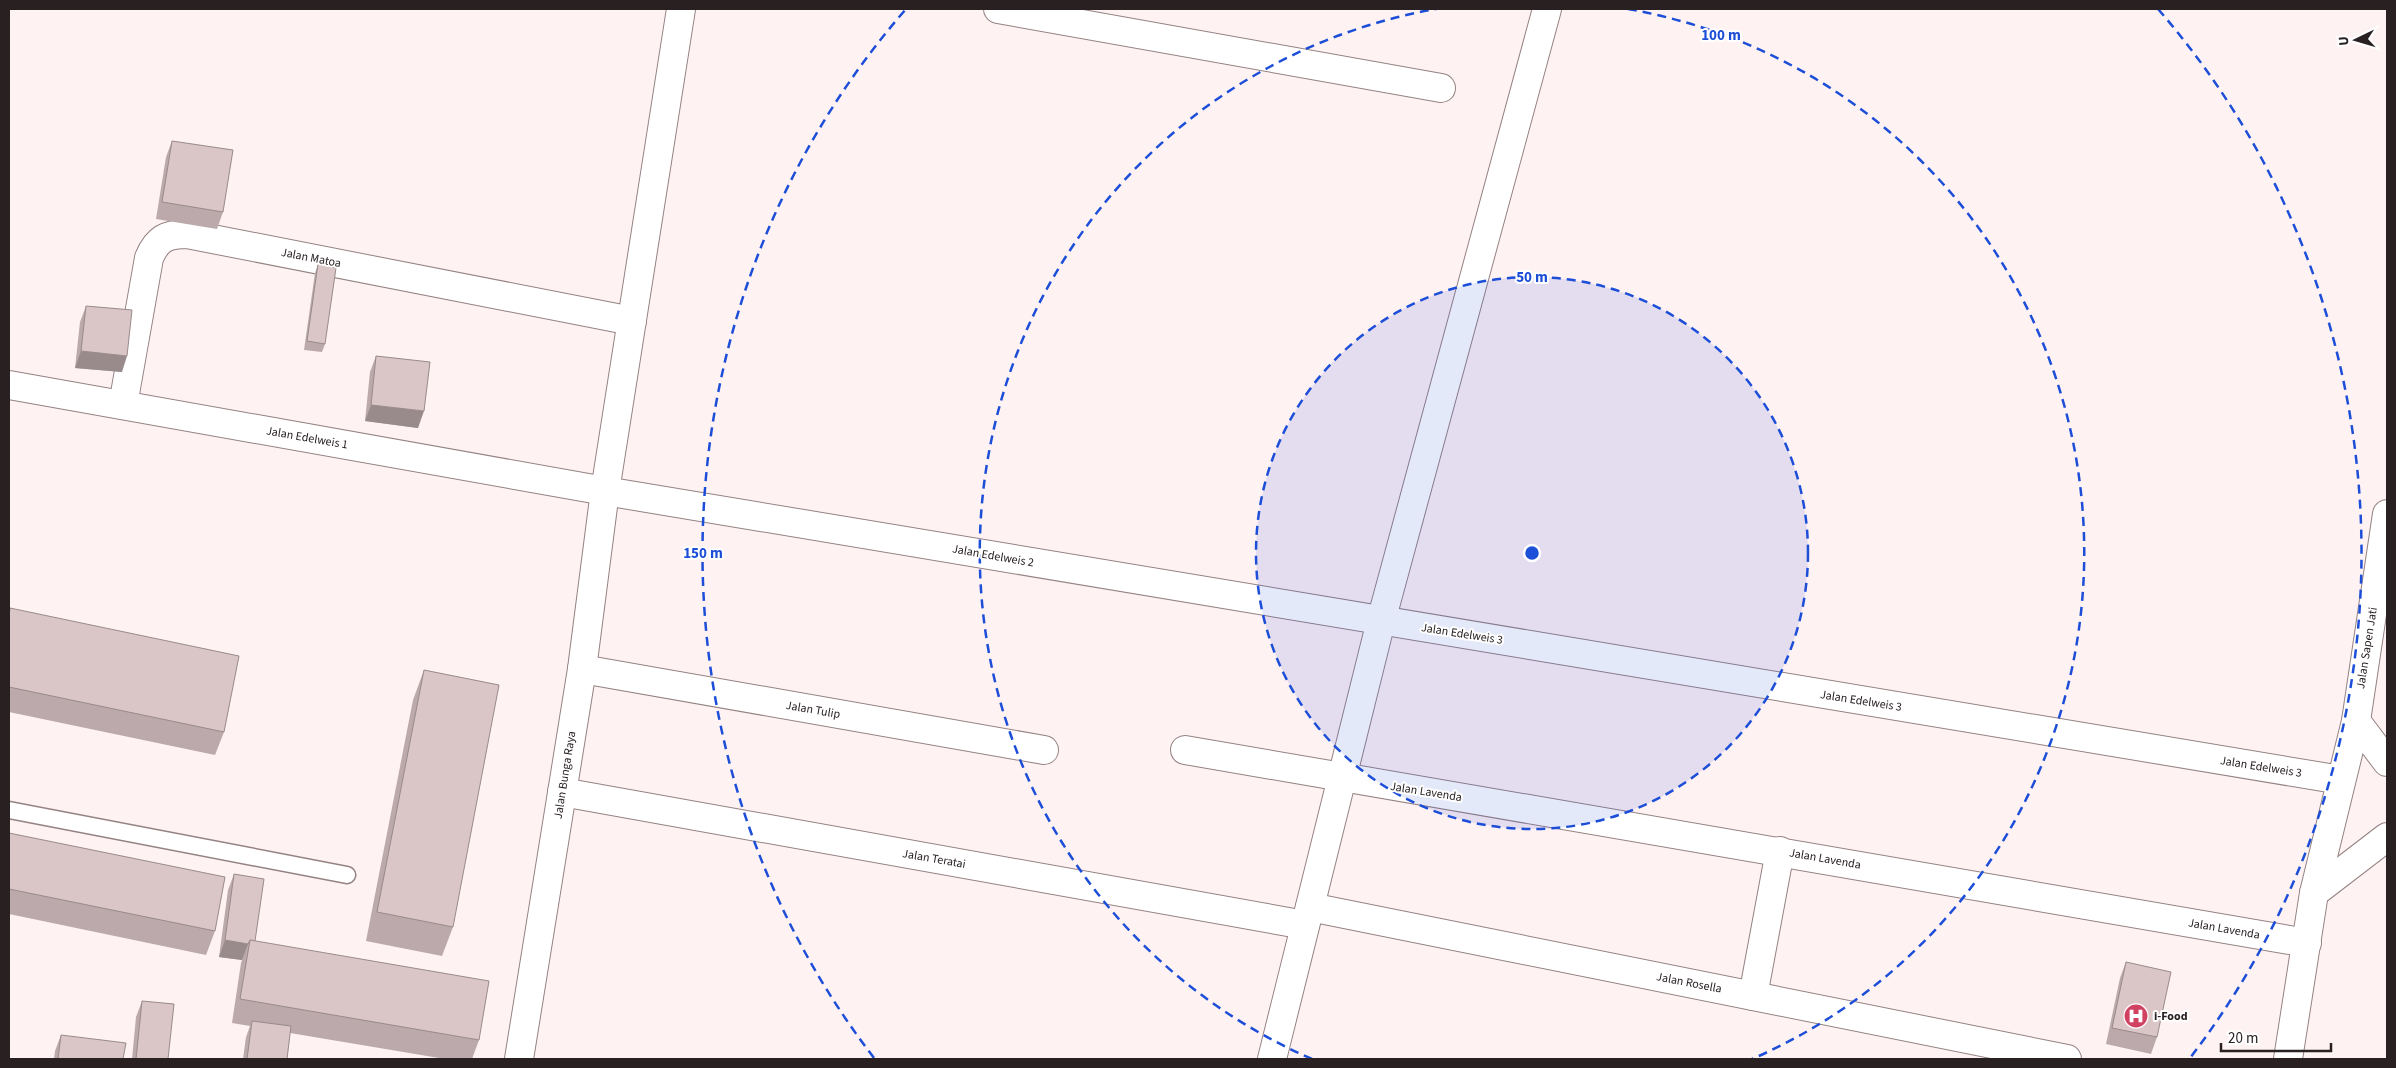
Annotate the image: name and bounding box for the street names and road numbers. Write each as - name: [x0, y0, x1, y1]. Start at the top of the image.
- street label: Jalan Matoa: [280, 244, 342, 272]
- street label: Jalan Edelweis 1: [265, 422, 349, 454]
- street label: Jalan Edelweis 2: [951, 540, 1035, 572]
- street label: Jalan Sapen Jati: [2352, 606, 2382, 690]
- street label: Jalan Edelweis 3: [1420, 619, 1504, 649]
- street label: Jalan Edelweis 3: [1819, 686, 1903, 716]
- street label: Jalan Tulip: [784, 697, 842, 723]
- street label: Jalan Bunga Raya: [550, 730, 580, 820]
- street label: Jalan Edelweis 3: [2219, 752, 2303, 782]
- street label: Jalan Lavenda: [1389, 778, 1463, 806]
- street label: Jalan Lavenda: [1788, 844, 1862, 874]
- street label: Jalan Teratai: [901, 845, 967, 873]
- street label: Jalan Lavenda: [2187, 914, 2261, 944]
- street label: Jalan Rosella: [1655, 968, 1723, 998]

